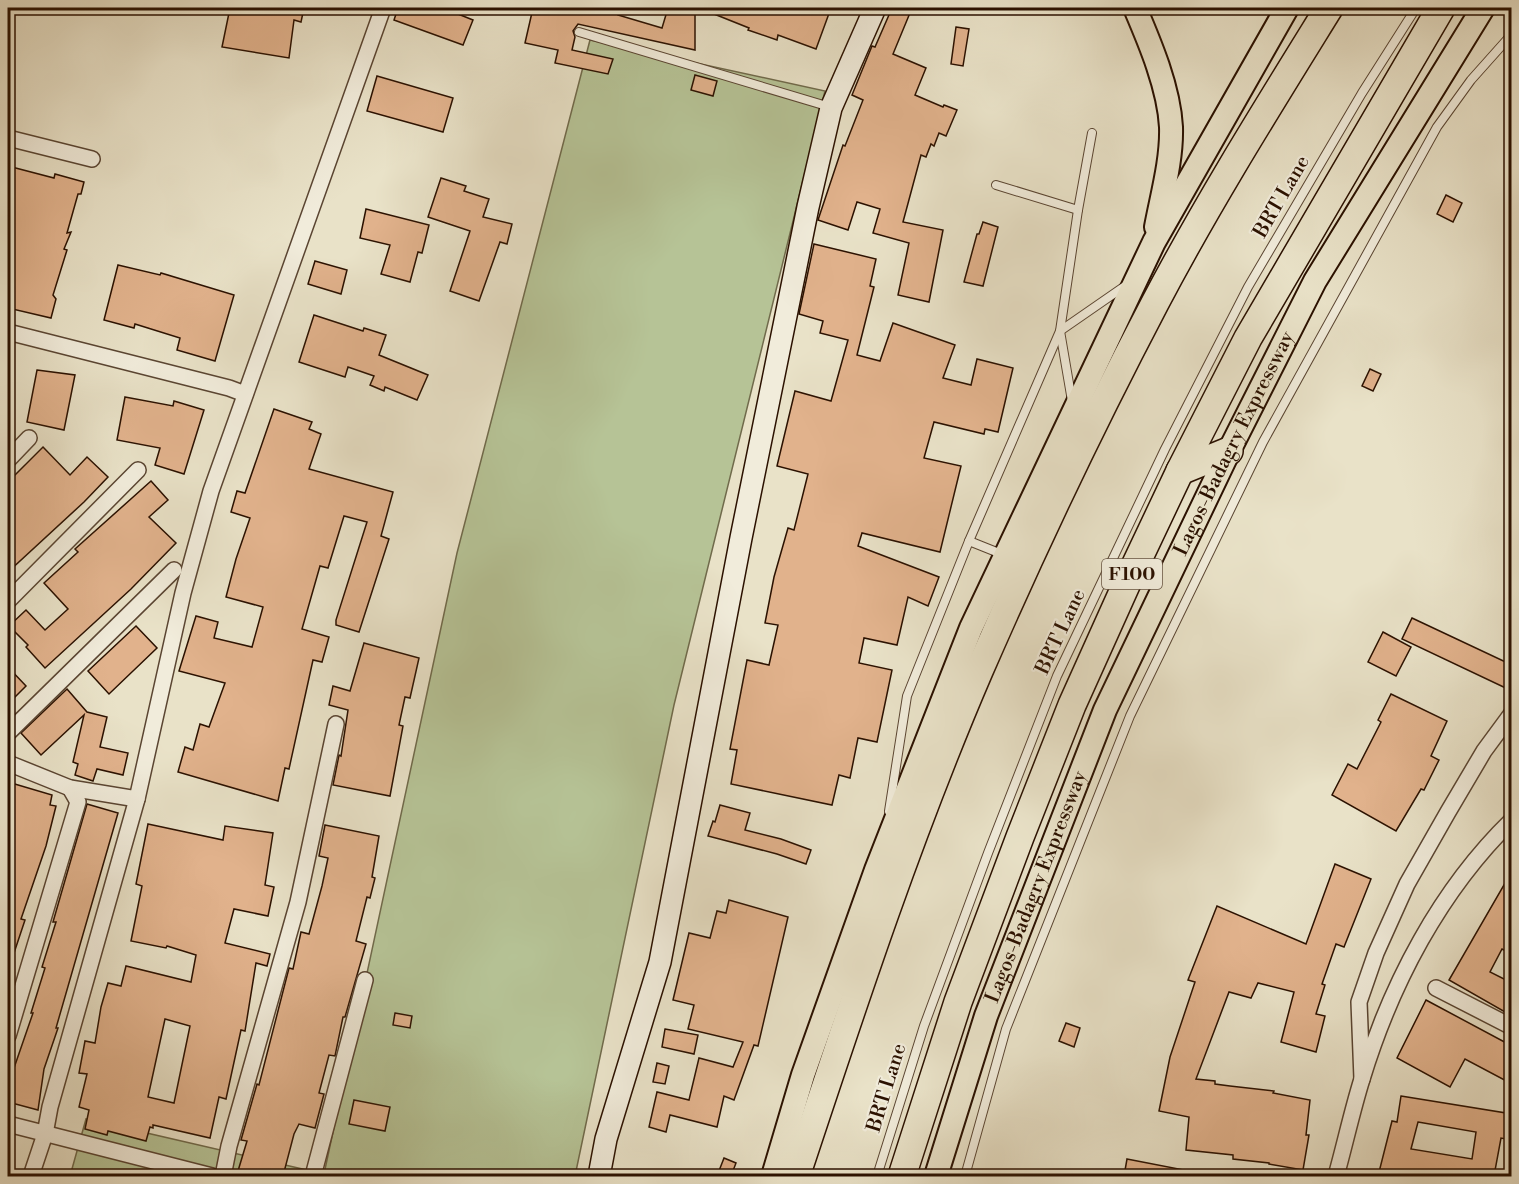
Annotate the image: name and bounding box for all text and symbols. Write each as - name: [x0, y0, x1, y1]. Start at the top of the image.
- street label: BRT Lane: [1248, 151, 1316, 244]
- street label: Lagos-Badagry Expressway: [1168, 327, 1300, 560]
- road number: F100: [1102, 559, 1162, 589]
- street label: BRT Lane: [1030, 585, 1092, 680]
- street label: Lagos-Badagry Expressway: [980, 767, 1093, 1007]
- street label: BRT Lane: [861, 1041, 912, 1136]

